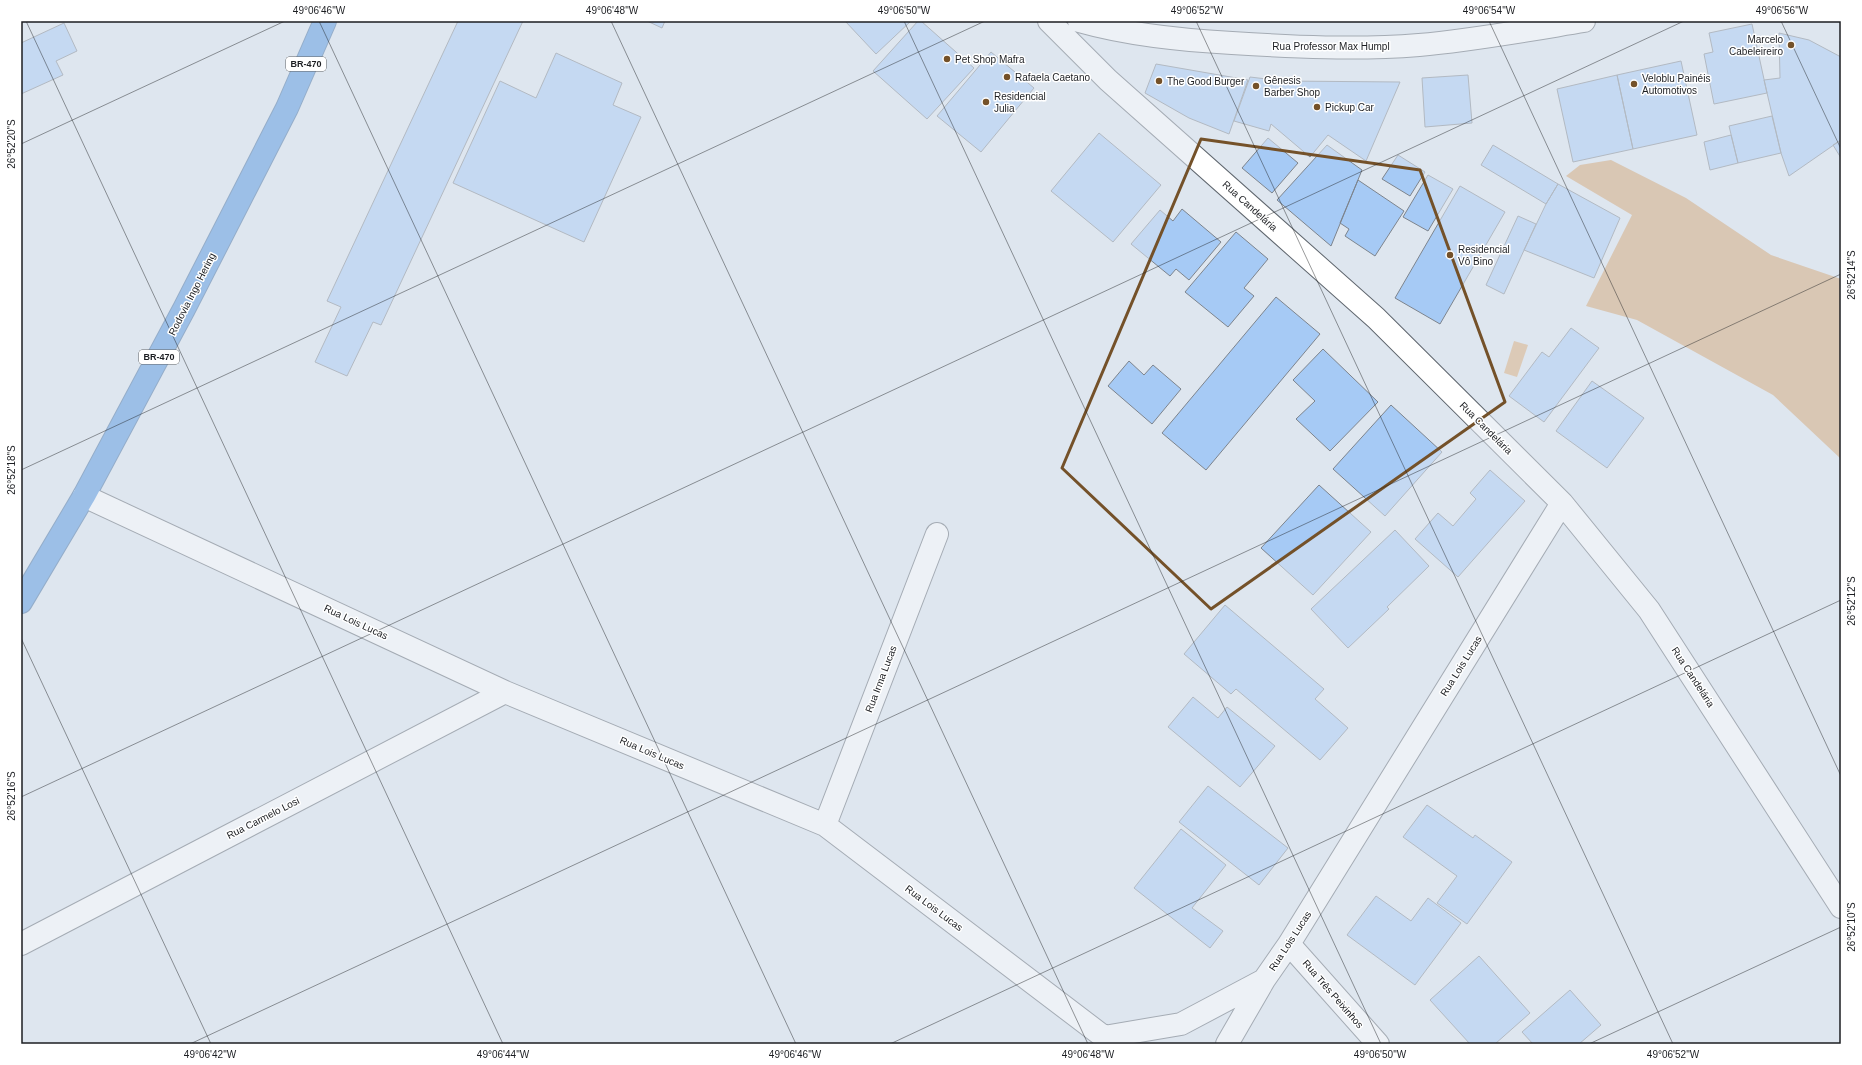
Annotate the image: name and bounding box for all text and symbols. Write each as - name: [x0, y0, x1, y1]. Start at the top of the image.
- text: 49°06'46"W: [293, 5, 346, 16]
- text: 49°06'48"W: [586, 5, 639, 16]
- text: 49°06'50"W: [878, 5, 931, 16]
- text: 49°06'52"W: [1171, 5, 1224, 16]
- text: 49°06'54"W: [1463, 5, 1516, 16]
- text: 49°06'56"W: [1756, 5, 1809, 16]
- place label: Marcelo Cabeleireiro: [1729, 34, 1783, 57]
- marker: Marcelo Cabeleireiro: [1786, 40, 1796, 50]
- street label: Rua Professor Max Humpl: [1272, 41, 1390, 52]
- marker: Pet Shop Mafra: [942, 54, 952, 64]
- place label: Pet Shop Mafra: [955, 54, 1025, 65]
- road number: BR-470: [286, 57, 326, 71]
- marker: Rafaela Caetano: [1002, 72, 1012, 82]
- place label: Rafaela Caetano: [1015, 72, 1090, 83]
- place label: Veloblu Painéis Automotivos: [1642, 73, 1710, 96]
- place label: Gênesis Barber Shop: [1264, 75, 1321, 98]
- marker: The Good Burger: [1154, 76, 1164, 86]
- place label: The Good Burger: [1167, 76, 1245, 87]
- marker: Veloblu Painéis Automotivos: [1629, 79, 1639, 89]
- marker: Gênesis Barber Shop: [1251, 81, 1261, 91]
- place label: Residencial Julia: [994, 91, 1046, 114]
- marker: Residencial Julia: [981, 97, 991, 107]
- marker: Pickup Car: [1312, 102, 1322, 112]
- place label: Pickup Car: [1325, 102, 1375, 113]
- text: 26°52'20"S: [6, 119, 17, 169]
- street label: Rua Candelária: [1220, 179, 1280, 234]
- place label: Residencial Vô Bino: [1458, 244, 1510, 267]
- marker: Residencial Vô Bino: [1445, 250, 1455, 260]
- text: 26°52'14"S: [1846, 250, 1857, 300]
- street label: Rodovia Ingo Hering: [166, 251, 218, 337]
- road number: BR-470: [139, 350, 179, 364]
- street label: Rua Candelária: [1458, 400, 1515, 457]
- text: 26°52'18"S: [6, 445, 17, 495]
- text: 26°52'12"S: [1846, 576, 1857, 626]
- street label: Rua Lois Lucas: [322, 602, 390, 642]
- street label: Rua Lois Lucas: [1438, 634, 1484, 698]
- street label: Rua Irma Lucas: [863, 644, 899, 714]
- street label: Rua Candelária: [1669, 645, 1717, 709]
- street label: Rua Lois Lucas: [618, 734, 686, 772]
- text: 26°52'16"S: [6, 771, 17, 821]
- street label: Rua Carmelo Losi: [225, 795, 301, 841]
- street label: Rua Lois Lucas: [903, 883, 965, 933]
- text: 26°52'10"S: [1846, 902, 1857, 952]
- street label: Rua Lois Lucas: [1267, 909, 1313, 973]
- street label: Rua Três Peixinhos: [1300, 958, 1366, 1030]
- text: 49°06'42"W: [184, 1049, 237, 1060]
- text: 49°06'44"W: [477, 1049, 530, 1060]
- text: 49°06'46"W: [769, 1049, 822, 1060]
- text: 49°06'48"W: [1062, 1049, 1115, 1060]
- text: 49°06'50"W: [1354, 1049, 1407, 1060]
- text: 49°06'52"W: [1647, 1049, 1700, 1060]

